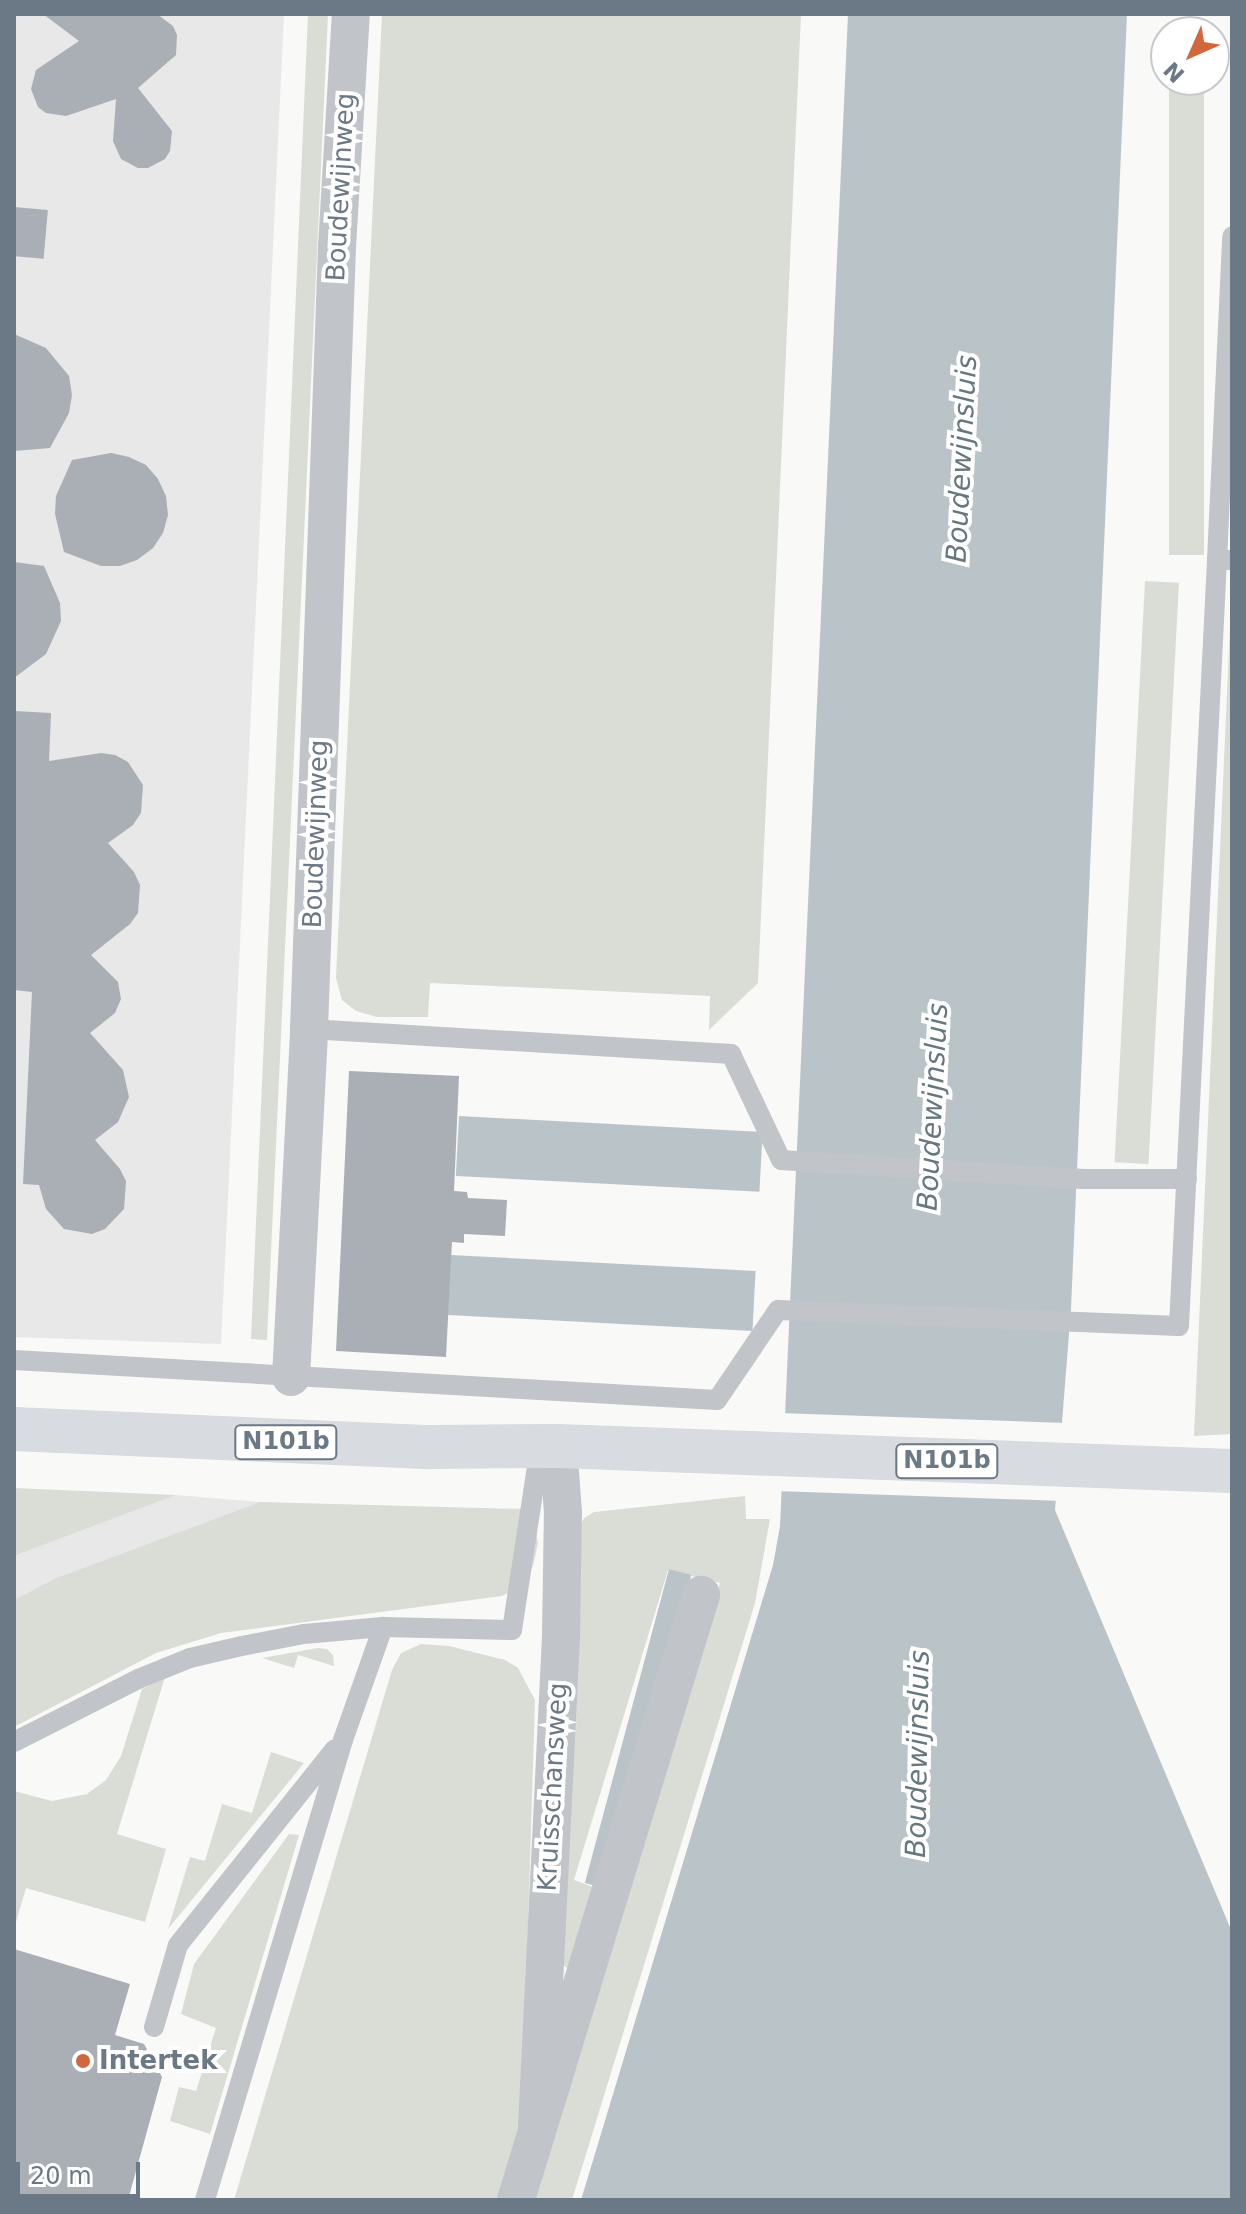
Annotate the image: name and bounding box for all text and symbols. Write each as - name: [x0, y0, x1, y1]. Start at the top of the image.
- north arrow: [1150, 16, 1230, 96]
- text: N: [1159, 57, 1189, 87]
- street label: Boudewijnweg: [320, 92, 362, 282]
- water label: Boudewijnsluis: [940, 354, 984, 564]
- street label: Boudewijnweg: [297, 739, 335, 929]
- water label: Boudewijnsluis: [911, 1002, 955, 1212]
- road number: N101b: [234, 1422, 338, 1462]
- road number: N101b: [895, 1441, 999, 1481]
- water label: Boudewijnsluis: [899, 1650, 937, 1858]
- street label: Kruisschansweg: [532, 1682, 574, 1892]
- place label: Intertek: [99, 2045, 217, 2077]
- marker: Intertek: [74, 2052, 92, 2070]
- scale bar: [20, 2146, 144, 2196]
- text: 20 m: [30, 2162, 92, 2190]

